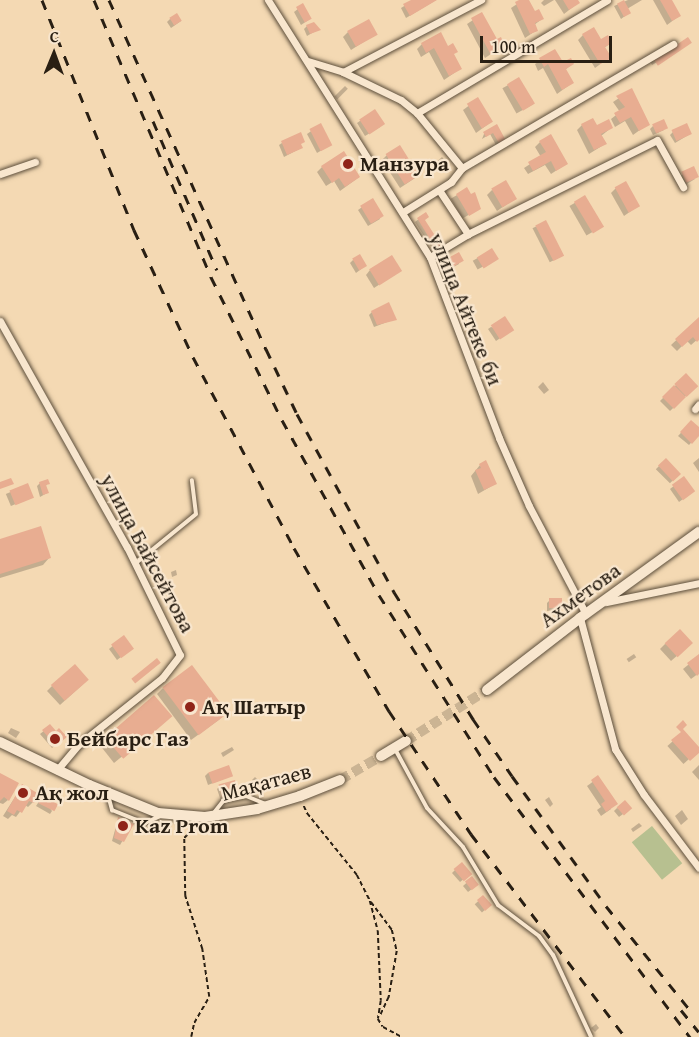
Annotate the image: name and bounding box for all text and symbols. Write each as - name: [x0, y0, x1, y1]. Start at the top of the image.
- north arrow: [24, 24, 84, 84]
- text: С: [50, 24, 59, 48]
- scale bar: [483, 24, 615, 62]
- text: 100 m: [491, 33, 536, 60]
- place label: Манзура: [360, 151, 449, 177]
- marker: Манзура: [341, 157, 355, 171]
- street label: улица Айтеке би: [423, 229, 509, 389]
- street label: улица Байсейтова: [95, 469, 201, 637]
- street label: Ахметова: [534, 557, 626, 633]
- place label: Ақ Шатыр: [202, 694, 305, 720]
- marker: Ақ Шатыр: [183, 700, 197, 714]
- place label: Бейбарс Газ: [67, 726, 189, 752]
- marker: Бейбарс Газ: [48, 732, 62, 746]
- street label: Мақатаев: [218, 757, 314, 807]
- place label: Ақ жол: [35, 780, 109, 806]
- marker: Ақ жол: [16, 786, 30, 800]
- place label: Kaz Prom: [135, 813, 229, 839]
- marker: Kaz Prom: [116, 819, 130, 833]

